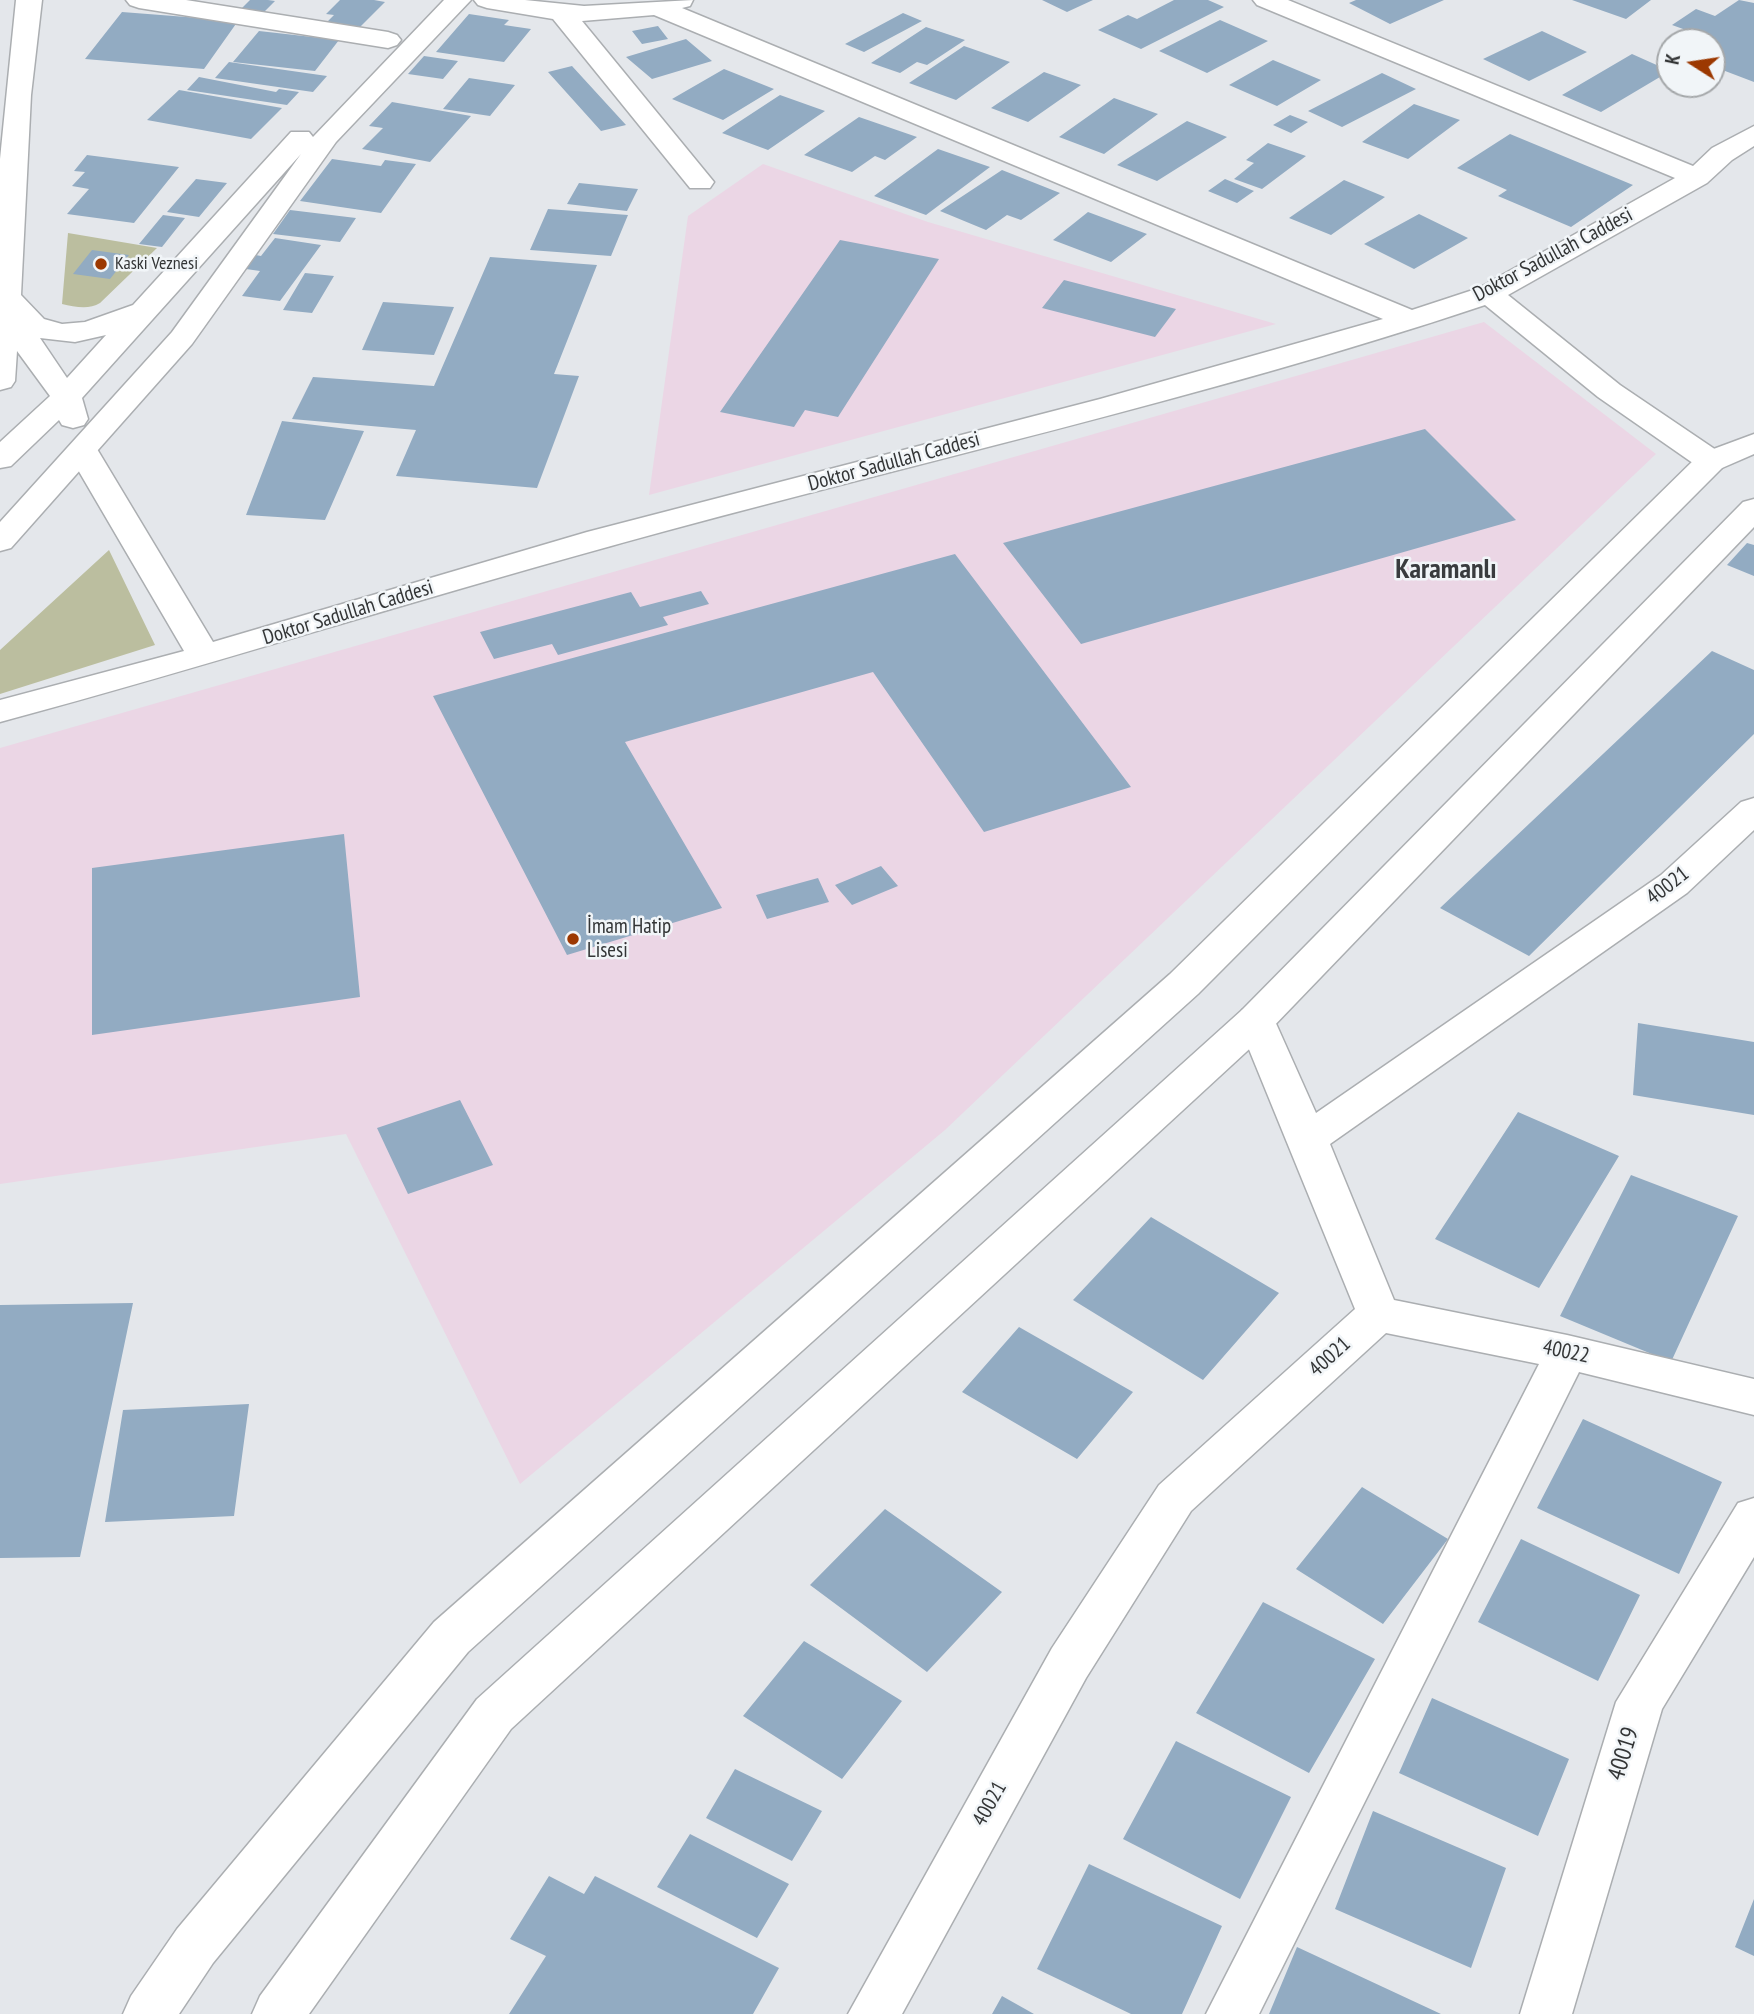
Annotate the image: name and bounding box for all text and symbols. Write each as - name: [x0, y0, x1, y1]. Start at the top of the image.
- north arrow: [1656, 28, 1726, 98]
- text: K: [1660, 52, 1685, 66]
- street label: Doktor Sadullah Caddesi: [1469, 202, 1637, 308]
- place label: Kaski Veznesi: [115, 253, 198, 275]
- marker: Kaski Veznesi: [93, 256, 109, 272]
- street label: Doktor Sadullah Caddesi: [805, 427, 983, 497]
- district label: Karamanlı: [1395, 553, 1497, 587]
- street label: Doktor Sadullah Caddesi: [260, 575, 436, 651]
- street label: 40021: [1642, 862, 1694, 910]
- place label: İmam Hatip Lisesi: [587, 914, 671, 964]
- marker: İmam Hatip Lisesi: [565, 931, 581, 947]
- street label: 40021: [1304, 1332, 1356, 1382]
- street label: 40022: [1540, 1335, 1592, 1369]
- street label: 40019: [1602, 1724, 1646, 1784]
- street label: 40021: [968, 1777, 1012, 1831]

